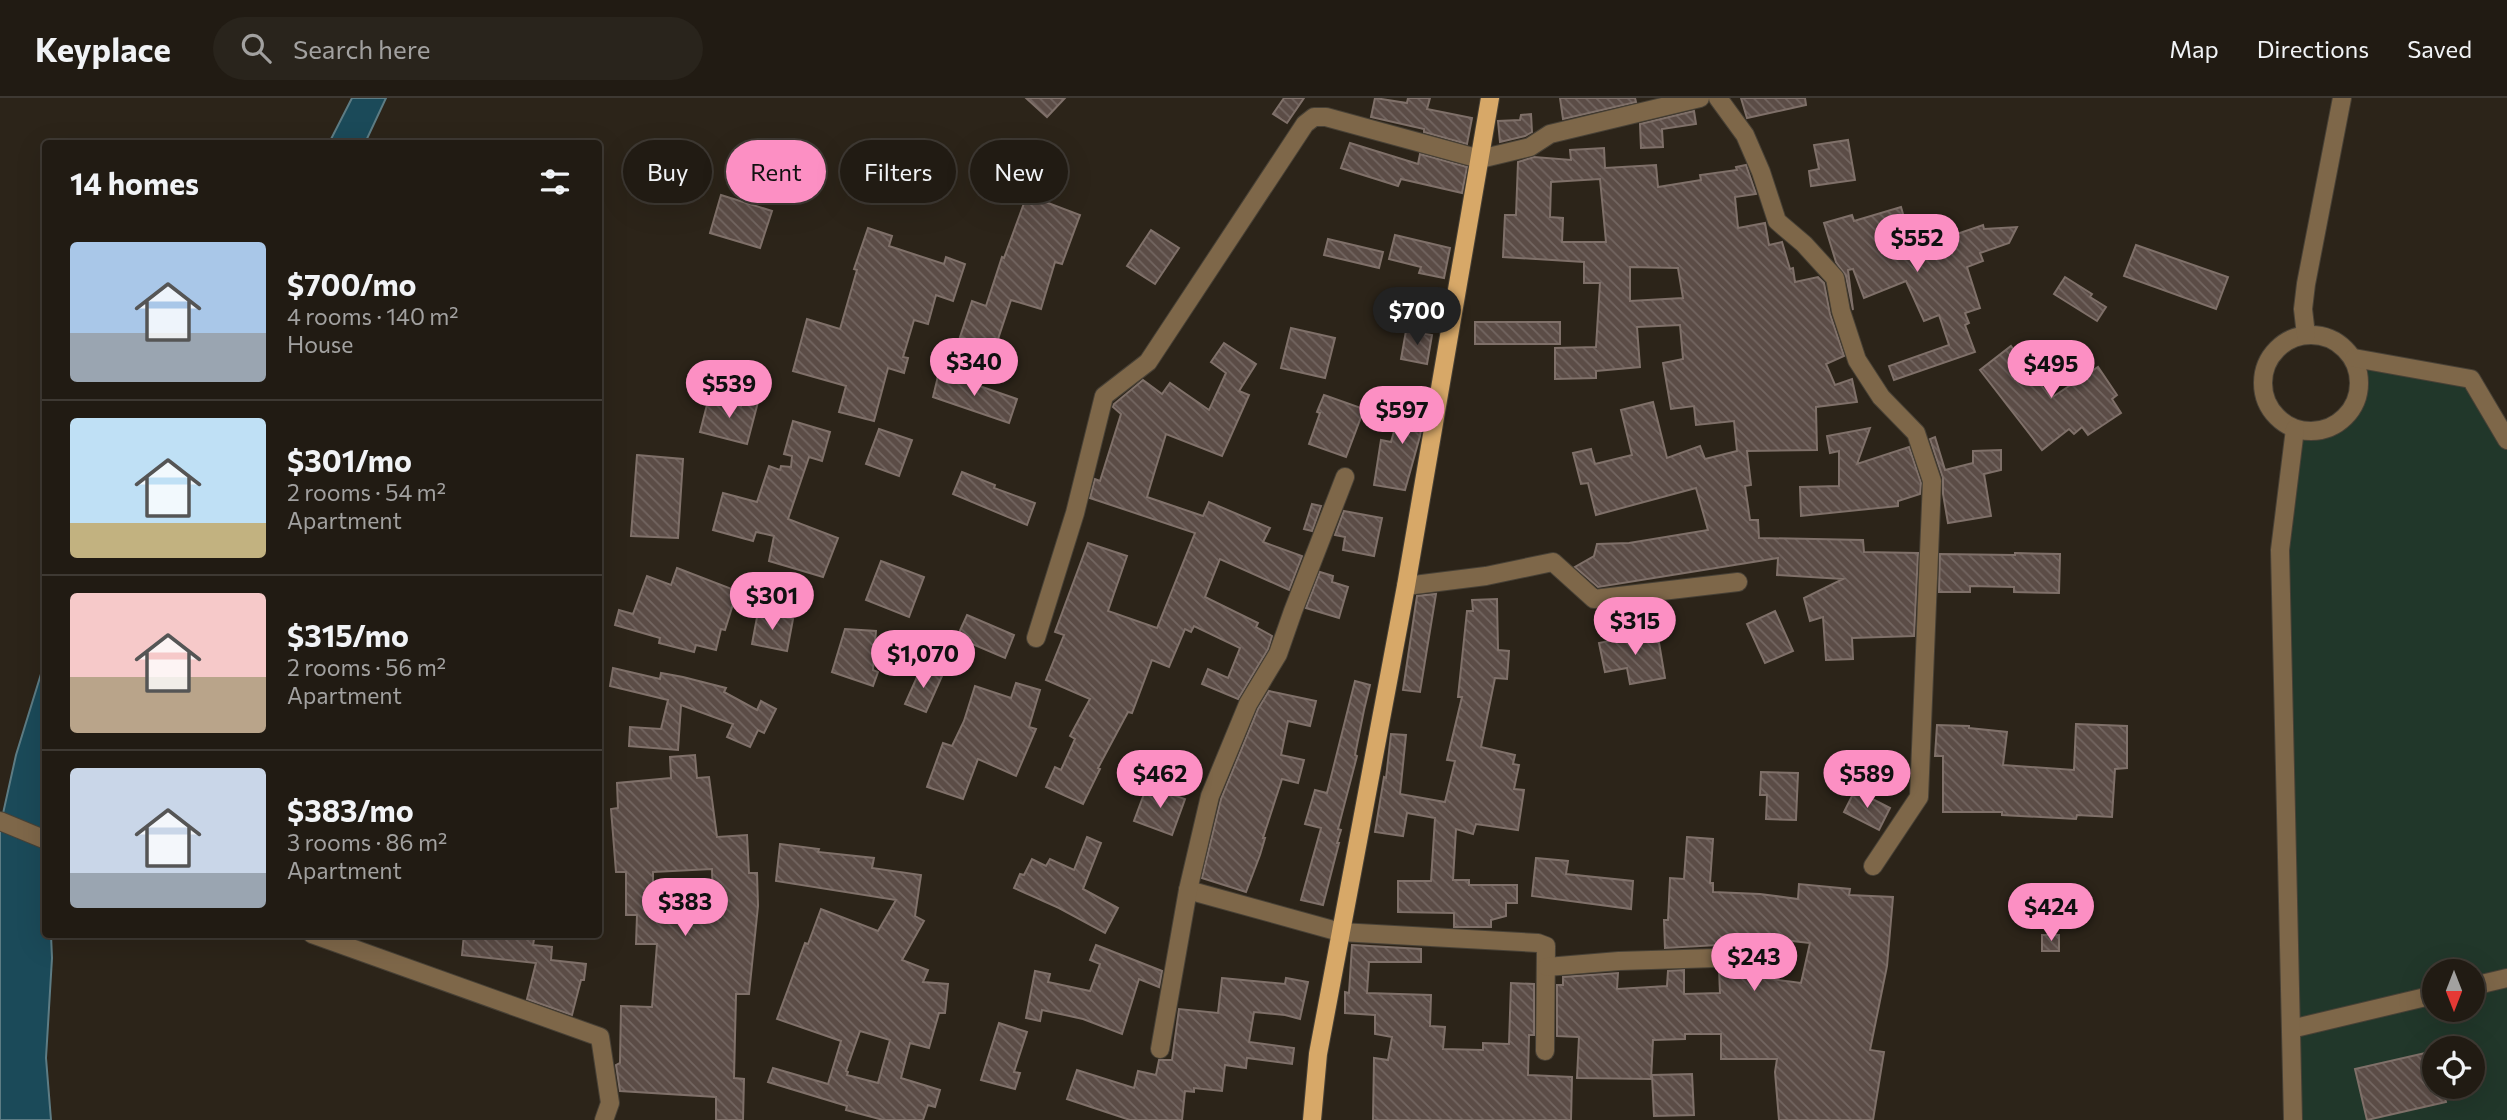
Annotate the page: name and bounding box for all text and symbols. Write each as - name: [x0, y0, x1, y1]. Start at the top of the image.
- search box: [213, 17, 703, 80]
- text: Keyplace: [35, 28, 171, 69]
- icon: search: [237, 29, 275, 67]
- text: Search here: [293, 33, 430, 64]
- text: Map: [2169, 34, 2219, 63]
- text: Directions: [2257, 34, 2369, 63]
- text: Saved: [2407, 34, 2472, 63]
- chip: Buy: [623, 140, 712, 203]
- chip: Rent: [726, 140, 826, 203]
- chip: Filters: [840, 140, 956, 203]
- chip: New: [970, 140, 1068, 203]
- icon: filters: [536, 163, 574, 201]
- text: 14 homes: [70, 164, 199, 201]
- pin: $552: [1876, 214, 1958, 274]
- text: $552: [1890, 223, 1944, 251]
- text: $700/mo: [287, 265, 417, 302]
- icon: home: [126, 270, 210, 354]
- pin: $700: [1376, 288, 1458, 347]
- text: $700: [1389, 296, 1445, 324]
- text: 4 rooms · 140 m²: [287, 302, 459, 330]
- text: House: [287, 330, 353, 358]
- pin: $340: [933, 338, 1015, 398]
- pin: $495: [2010, 341, 2092, 400]
- text: $340: [946, 347, 1002, 375]
- text: $495: [2024, 349, 2078, 377]
- pin: $539: [688, 360, 770, 420]
- text: $539: [702, 369, 756, 397]
- pin: $597: [1361, 386, 1443, 446]
- text: $597: [1375, 395, 1429, 423]
- text: $301/mo: [287, 441, 412, 478]
- icon: home: [126, 446, 210, 530]
- text: 2 rooms · 54 m²: [287, 478, 446, 506]
- text: Apartment: [287, 506, 402, 534]
- pin: $301: [731, 573, 813, 632]
- text: $301: [746, 581, 798, 609]
- pin: $315: [1594, 598, 1676, 657]
- text: $315: [1610, 606, 1660, 634]
- text: $315/mo: [287, 616, 409, 653]
- icon: home: [126, 621, 210, 705]
- pin: $1,070: [866, 630, 980, 690]
- text: $1,070: [887, 639, 959, 667]
- text: 2 rooms · 56 m²: [287, 653, 446, 681]
- text: Apartment: [287, 681, 402, 709]
- pin: $462: [1119, 750, 1201, 810]
- pin: $589: [1826, 750, 1908, 810]
- text: $462: [1133, 759, 1187, 787]
- text: $589: [1839, 759, 1895, 787]
- text: $383/mo: [287, 791, 414, 828]
- icon: home: [126, 796, 210, 880]
- text: 3 rooms · 86 m²: [287, 828, 447, 856]
- text: Apartment: [287, 856, 402, 884]
- pin: $383: [644, 878, 726, 938]
- pin: $424: [2010, 884, 2092, 943]
- text: $383: [658, 887, 712, 915]
- text: $424: [2024, 892, 2078, 920]
- pin: $243: [1713, 934, 1795, 993]
- text: $243: [1727, 942, 1781, 970]
- north arrow: [2422, 959, 2485, 1022]
- map controls: [2422, 959, 2485, 1099]
- button: locate: [2422, 1036, 2485, 1099]

